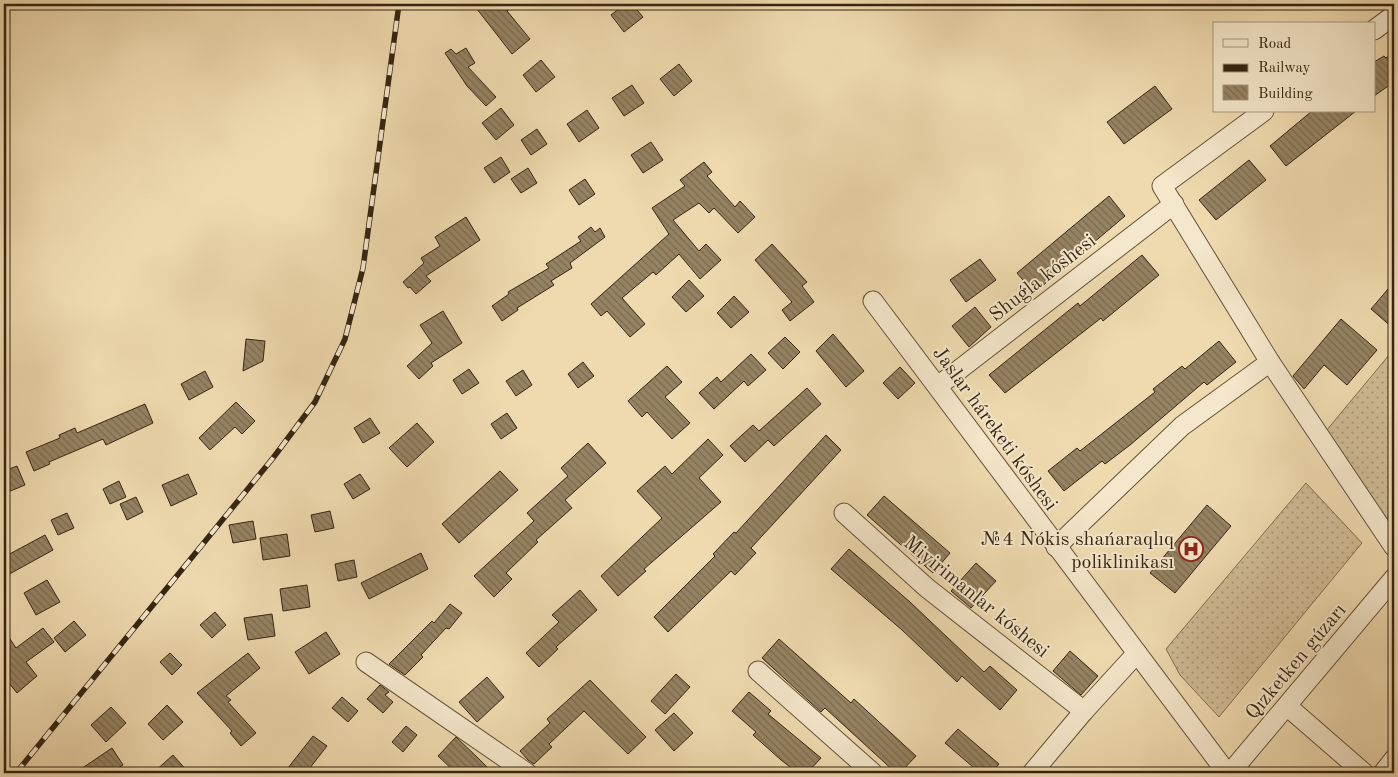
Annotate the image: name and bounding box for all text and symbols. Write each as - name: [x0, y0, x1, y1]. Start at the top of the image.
- legend: [1213, 22, 1376, 112]
- text: Road: [1258, 37, 1292, 52]
- text: Railway: [1258, 61, 1311, 76]
- text: Building: [1258, 87, 1313, 102]
- street label: Shuǵla kóshesi: [986, 231, 1100, 326]
- street label: Jaslar háreketi kóshesi: [928, 343, 1060, 515]
- place label: №4 Nókis shańaraqlıq poliklinikası: [981, 530, 1174, 573]
- street label: Miyirimanlar kóshesi: [899, 533, 1052, 662]
- hospital icon: №4 Nókis shańaraqlıq poliklinikası: [1178, 536, 1204, 562]
- street label: Qızketken gúzarı: [1242, 600, 1351, 724]

